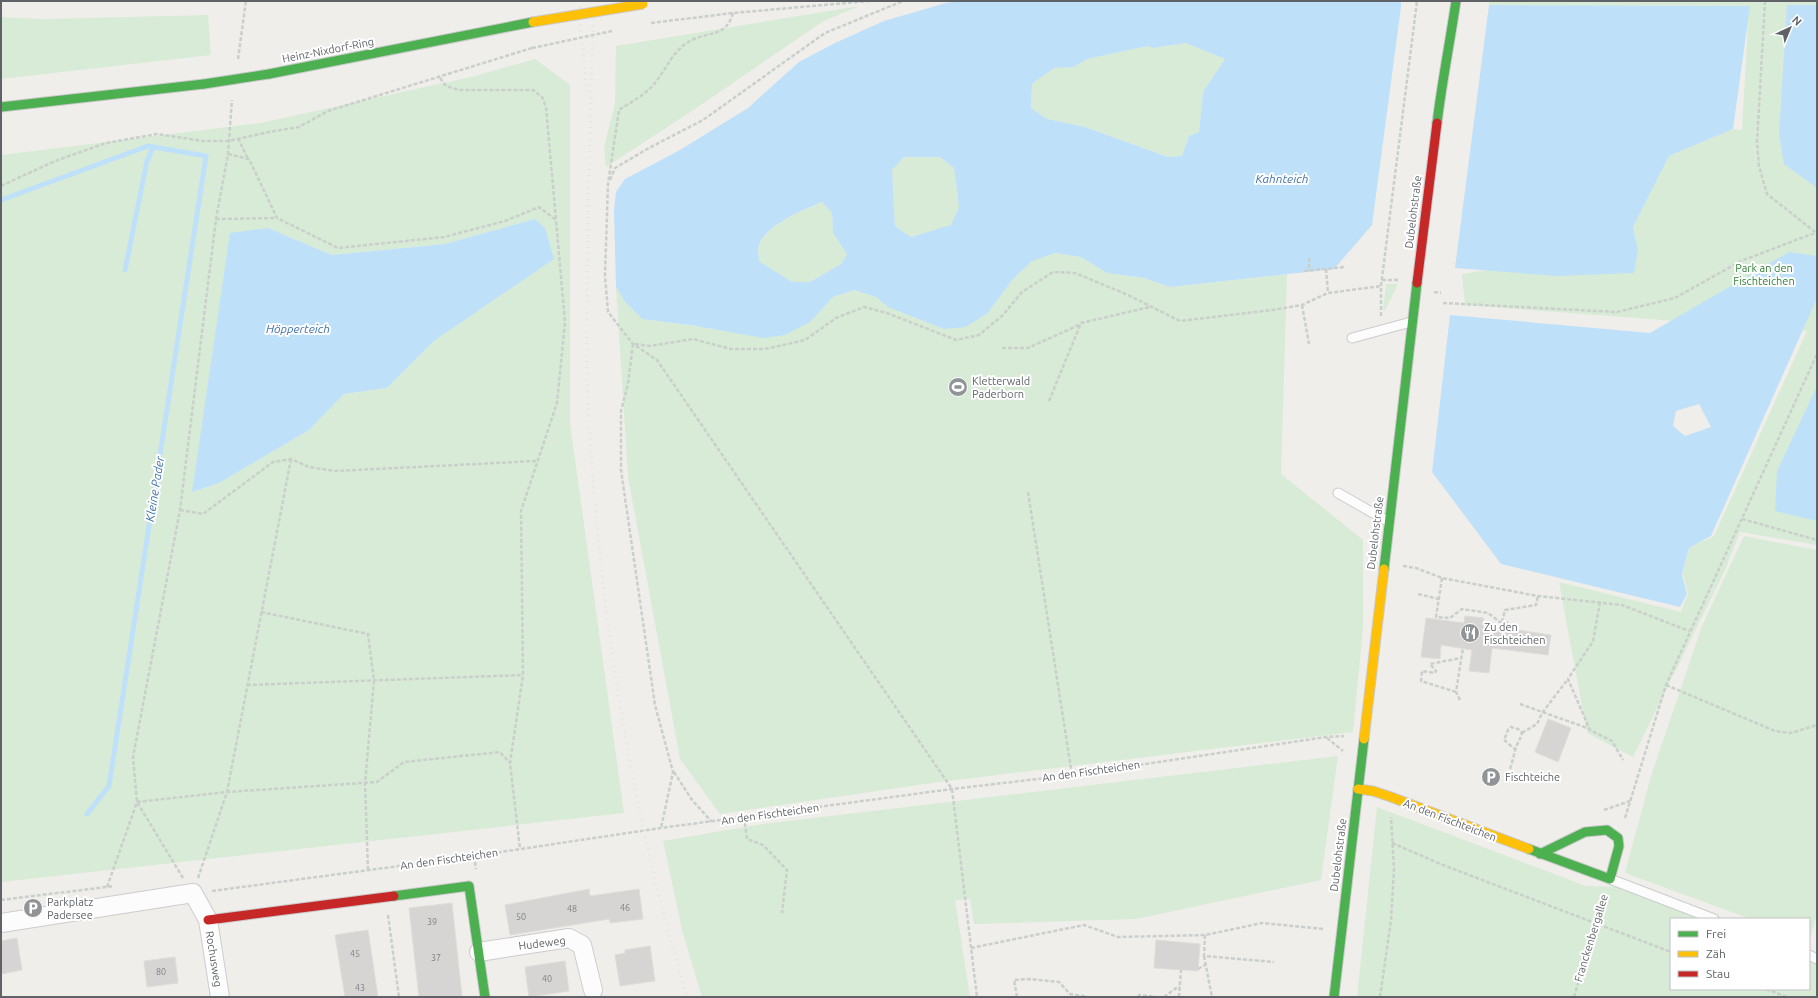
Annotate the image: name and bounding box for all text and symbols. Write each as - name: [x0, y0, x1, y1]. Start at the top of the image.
- north arrow: [1770, 8, 1810, 48]
- text: N: [1790, 14, 1804, 28]
- street label: Heinz-Nixdorf-Ring: [281, 35, 375, 65]
- water label: Kahnteich: [1256, 172, 1308, 185]
- street label: Dubelohstraße: [1403, 175, 1423, 249]
- park label: Park an den Fischteichen: [1733, 262, 1795, 287]
- water label: Höpperteich: [266, 322, 330, 335]
- place label: Kletterwald Paderborn: [972, 375, 1030, 400]
- sports icon: Kletterwald Paderborn: [947, 376, 969, 398]
- water label: Kleine Pader: [143, 455, 166, 523]
- street label: Dubelohstraße: [1365, 496, 1385, 570]
- place label: Zu den Fischteichen: [1484, 621, 1545, 646]
- restaurant icon: Zu den Fischteichen: [1459, 622, 1481, 644]
- street label: An den Fischteichen: [1041, 758, 1141, 784]
- parking icon: Fischteiche: [1480, 766, 1502, 788]
- place label: Fischteiche: [1505, 771, 1560, 783]
- street label: An den Fischteichen: [1402, 797, 1498, 843]
- street label: An den Fischteichen: [720, 801, 820, 827]
- street label: Dubelohstraße: [1328, 818, 1348, 892]
- street label: An den Fischteichen: [399, 846, 499, 872]
- street label: Franckenbergallee: [1572, 893, 1610, 983]
- place label: Parkplatz Padersee: [47, 896, 93, 921]
- parking icon: Parkplatz Padersee: [22, 897, 44, 919]
- house number: 46: [620, 903, 630, 913]
- house number: 48: [567, 904, 577, 914]
- house number: 50: [516, 912, 526, 922]
- house number: 39: [427, 917, 437, 927]
- legend: [1670, 918, 1810, 990]
- text: Frei: [1706, 927, 1726, 940]
- street label: Rochusweg: [204, 930, 224, 988]
- street label: Hudeweg: [518, 934, 566, 952]
- text: Zäh: [1706, 947, 1726, 960]
- house number: 45: [350, 949, 360, 959]
- house number: 37: [431, 953, 441, 963]
- house number: 80: [156, 967, 166, 977]
- text: Stau: [1706, 967, 1730, 980]
- house number: 40: [542, 974, 552, 984]
- house number: 43: [355, 983, 365, 993]

